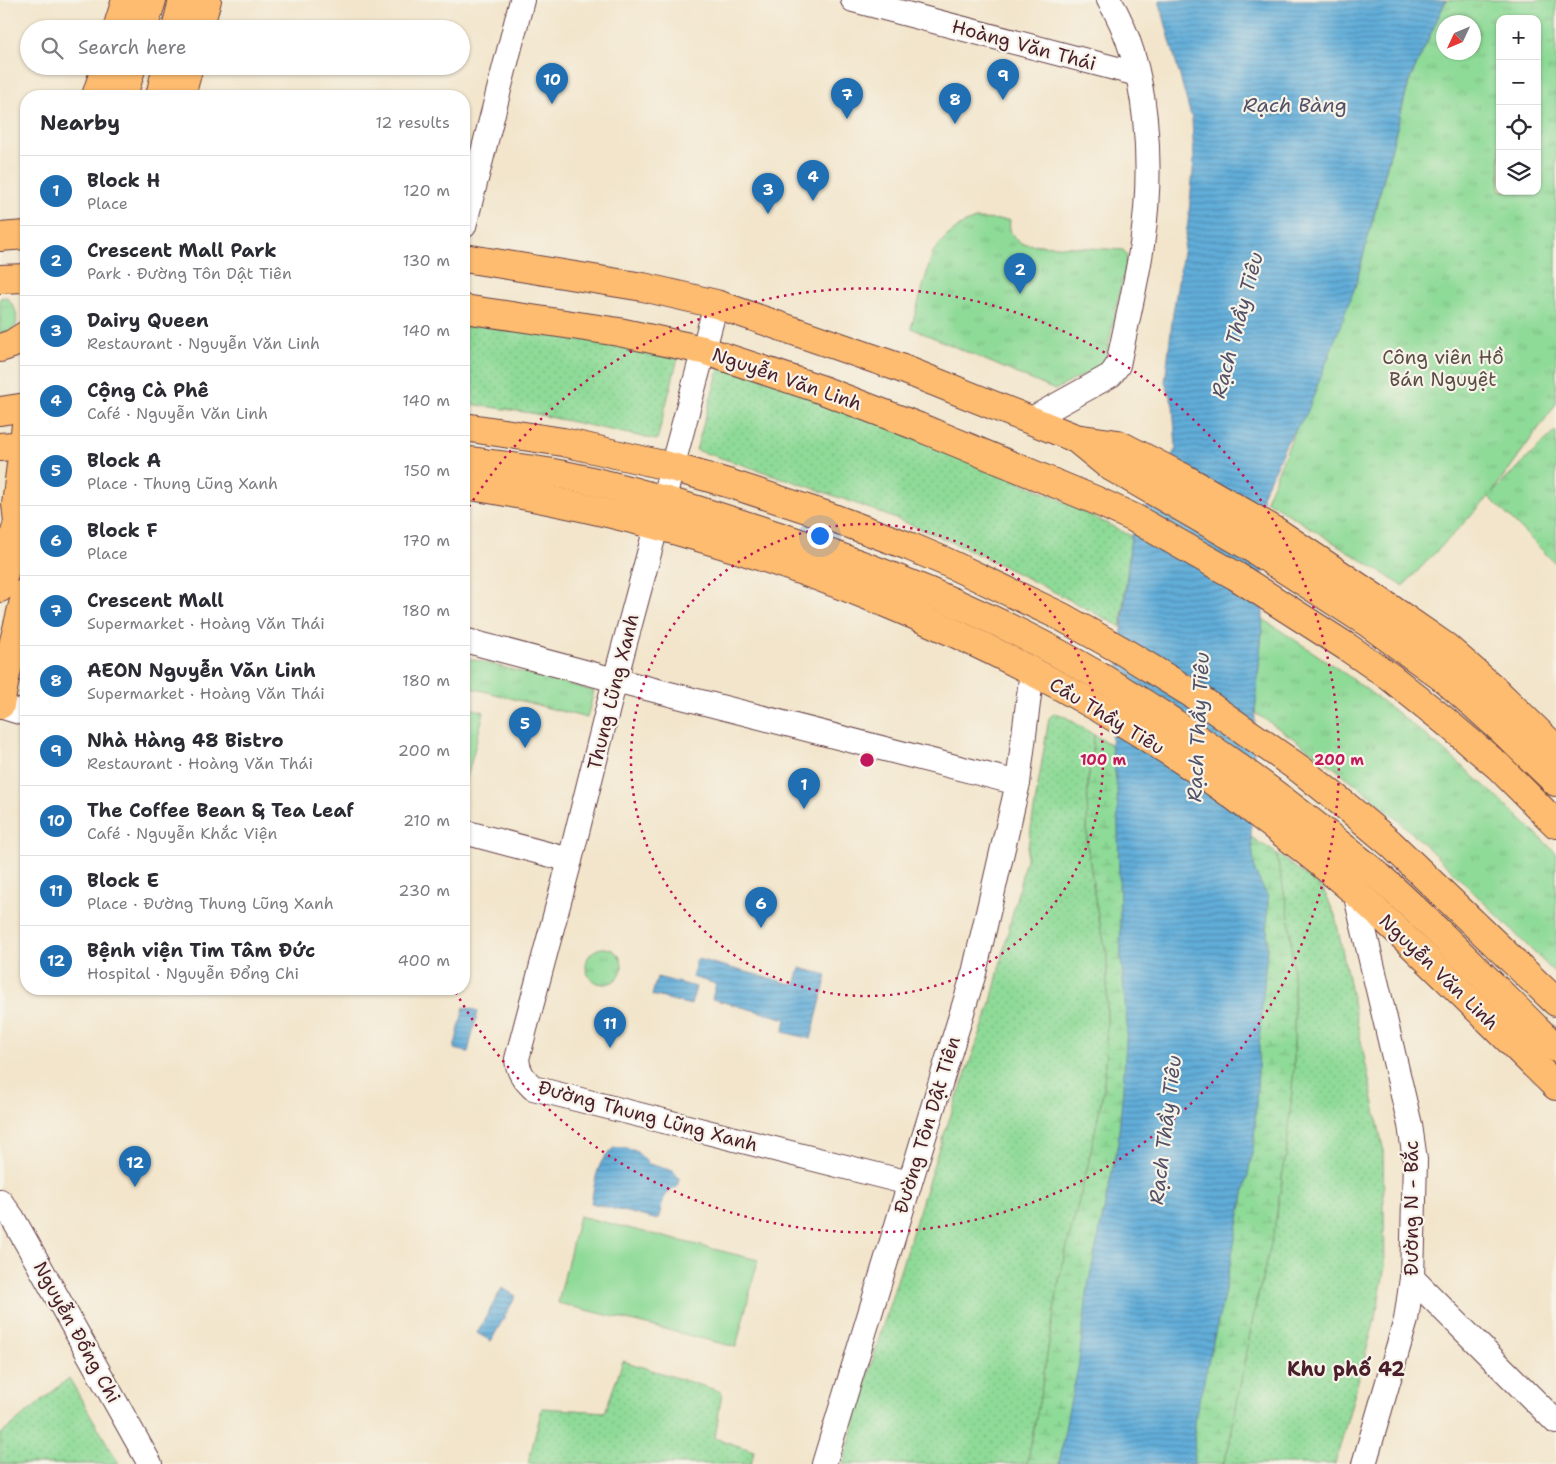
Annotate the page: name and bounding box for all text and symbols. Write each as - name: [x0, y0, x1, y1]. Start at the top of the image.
- street label: Hoàng Văn Thái: [949, 14, 1099, 76]
- north arrow: [1436, 15, 1481, 60]
- map controls: [1496, 15, 1541, 195]
- button: +: [1496, 15, 1541, 60]
- search box: [20, 20, 470, 75]
- icon: search: [38, 34, 66, 62]
- text: Search here: [78, 35, 187, 60]
- pin: 9: [987, 59, 1019, 100]
- button: −: [1496, 60, 1541, 105]
- pin: 10: [536, 63, 568, 104]
- pin: 7: [831, 78, 863, 119]
- pin: 8: [939, 83, 971, 124]
- water label: Rạch Bàng: [1243, 92, 1347, 118]
- button: locate: [1496, 105, 1541, 150]
- text: Nearby: [40, 109, 120, 137]
- text: 12 results: [375, 112, 450, 133]
- button: layers: [1496, 150, 1541, 195]
- pin: 4: [797, 160, 829, 201]
- text: Block H: [87, 168, 160, 193]
- pin: 3: [752, 173, 784, 214]
- text: 1: [52, 180, 60, 201]
- text: 120 m: [403, 180, 450, 201]
- text: Place: [87, 193, 128, 214]
- text: Crescent Mall Park: [87, 238, 277, 263]
- water label: Rạch Thầy Tiêu: [1205, 249, 1269, 401]
- text: 2: [50, 250, 62, 271]
- text: 130 m: [403, 250, 450, 271]
- pin: 2: [1004, 253, 1036, 294]
- text: Park · Đường Tôn Dật Tiên: [87, 263, 292, 284]
- text: Dairy Queen: [87, 308, 209, 333]
- text: 3: [50, 320, 62, 341]
- text: 140 m: [403, 320, 450, 341]
- text: Restaurant · Nguyễn Văn Linh: [87, 333, 320, 354]
- street label: Nguyễn Văn Linh: [709, 342, 865, 416]
- park label: Công viên Hồ Bán Nguyệt: [1382, 345, 1504, 392]
- text: Cộng Cà Phê: [87, 378, 209, 403]
- text: 4: [50, 390, 62, 411]
- text: 140 m: [403, 390, 450, 411]
- text: Café · Nguyễn Văn Linh: [87, 403, 268, 424]
- text: Block A: [87, 448, 161, 473]
- text: 5: [51, 460, 61, 481]
- text: 150 m: [403, 460, 450, 481]
- text: Place · Thung Lũng Xanh: [87, 473, 278, 494]
- text: Block F: [87, 518, 158, 543]
- your location: [807, 523, 833, 549]
- text: 6: [50, 530, 62, 551]
- text: 170 m: [403, 530, 450, 551]
- text: Place: [87, 543, 128, 564]
- text: Crescent Mall: [87, 588, 224, 613]
- text: 7: [50, 600, 62, 621]
- text: 180 m: [402, 600, 450, 621]
- street label: Thung Lũng Xanh: [581, 611, 645, 773]
- text: Supermarket · Hoàng Văn Thái: [87, 613, 325, 634]
- water label: Rạch Thầy Tiêu: [1181, 651, 1215, 803]
- text: AEON Nguyễn Văn Linh: [87, 658, 316, 683]
- text: 8: [50, 670, 62, 691]
- text: 180 m: [402, 670, 450, 691]
- street label: Cầu Thầy Tiêu: [1045, 672, 1169, 760]
- text: Supermarket · Hoàng Văn Thái: [87, 683, 325, 704]
- pin: 5: [509, 707, 541, 748]
- text: Nhà Hàng 48 Bistro: [87, 728, 284, 753]
- text: 9: [50, 740, 62, 761]
- text: 200 m: [398, 740, 450, 761]
- text: 100 m: [1080, 750, 1126, 770]
- text: 200 m: [1314, 750, 1364, 770]
- centre of rings: [858, 751, 876, 769]
- text: Restaurant · Hoàng Văn Thái: [87, 753, 313, 774]
- pin: 1: [788, 768, 820, 809]
- text: The Coffee Bean & Tea Leaf: [87, 798, 354, 823]
- text: 10: [47, 810, 65, 831]
- text: 210 m: [403, 810, 450, 831]
- text: Café · Nguyễn Khắc Viện: [87, 823, 277, 844]
- text: Block E: [87, 868, 159, 893]
- text: 11: [49, 880, 63, 901]
- text: 230 m: [398, 880, 450, 901]
- pin: 6: [745, 887, 777, 928]
- text: Place · Đường Thung Lũng Xanh: [87, 893, 334, 914]
- street label: Nguyễn Văn Linh: [1374, 909, 1504, 1035]
- text: Bệnh viện Tim Tâm Đức: [87, 938, 315, 963]
- text: 12: [47, 950, 65, 971]
- text: 400 m: [397, 950, 450, 971]
- text: Hospital · Nguyễn Đổng Chi: [87, 963, 299, 984]
- pin: 11: [594, 1007, 626, 1048]
- street label: Đường Tôn Dật Tiên: [888, 1033, 966, 1217]
- water label: Rạch Thầy Tiêu: [1143, 1054, 1187, 1206]
- street label: Đường Thung Lũng Xanh: [535, 1075, 761, 1157]
- street label: Đường N - Bắc: [1399, 1140, 1424, 1276]
- pin: 12: [119, 1146, 151, 1187]
- street label: Nguyễn Đổng Chi: [28, 1257, 126, 1407]
- district label: Khu phố 42: [1287, 1356, 1405, 1382]

